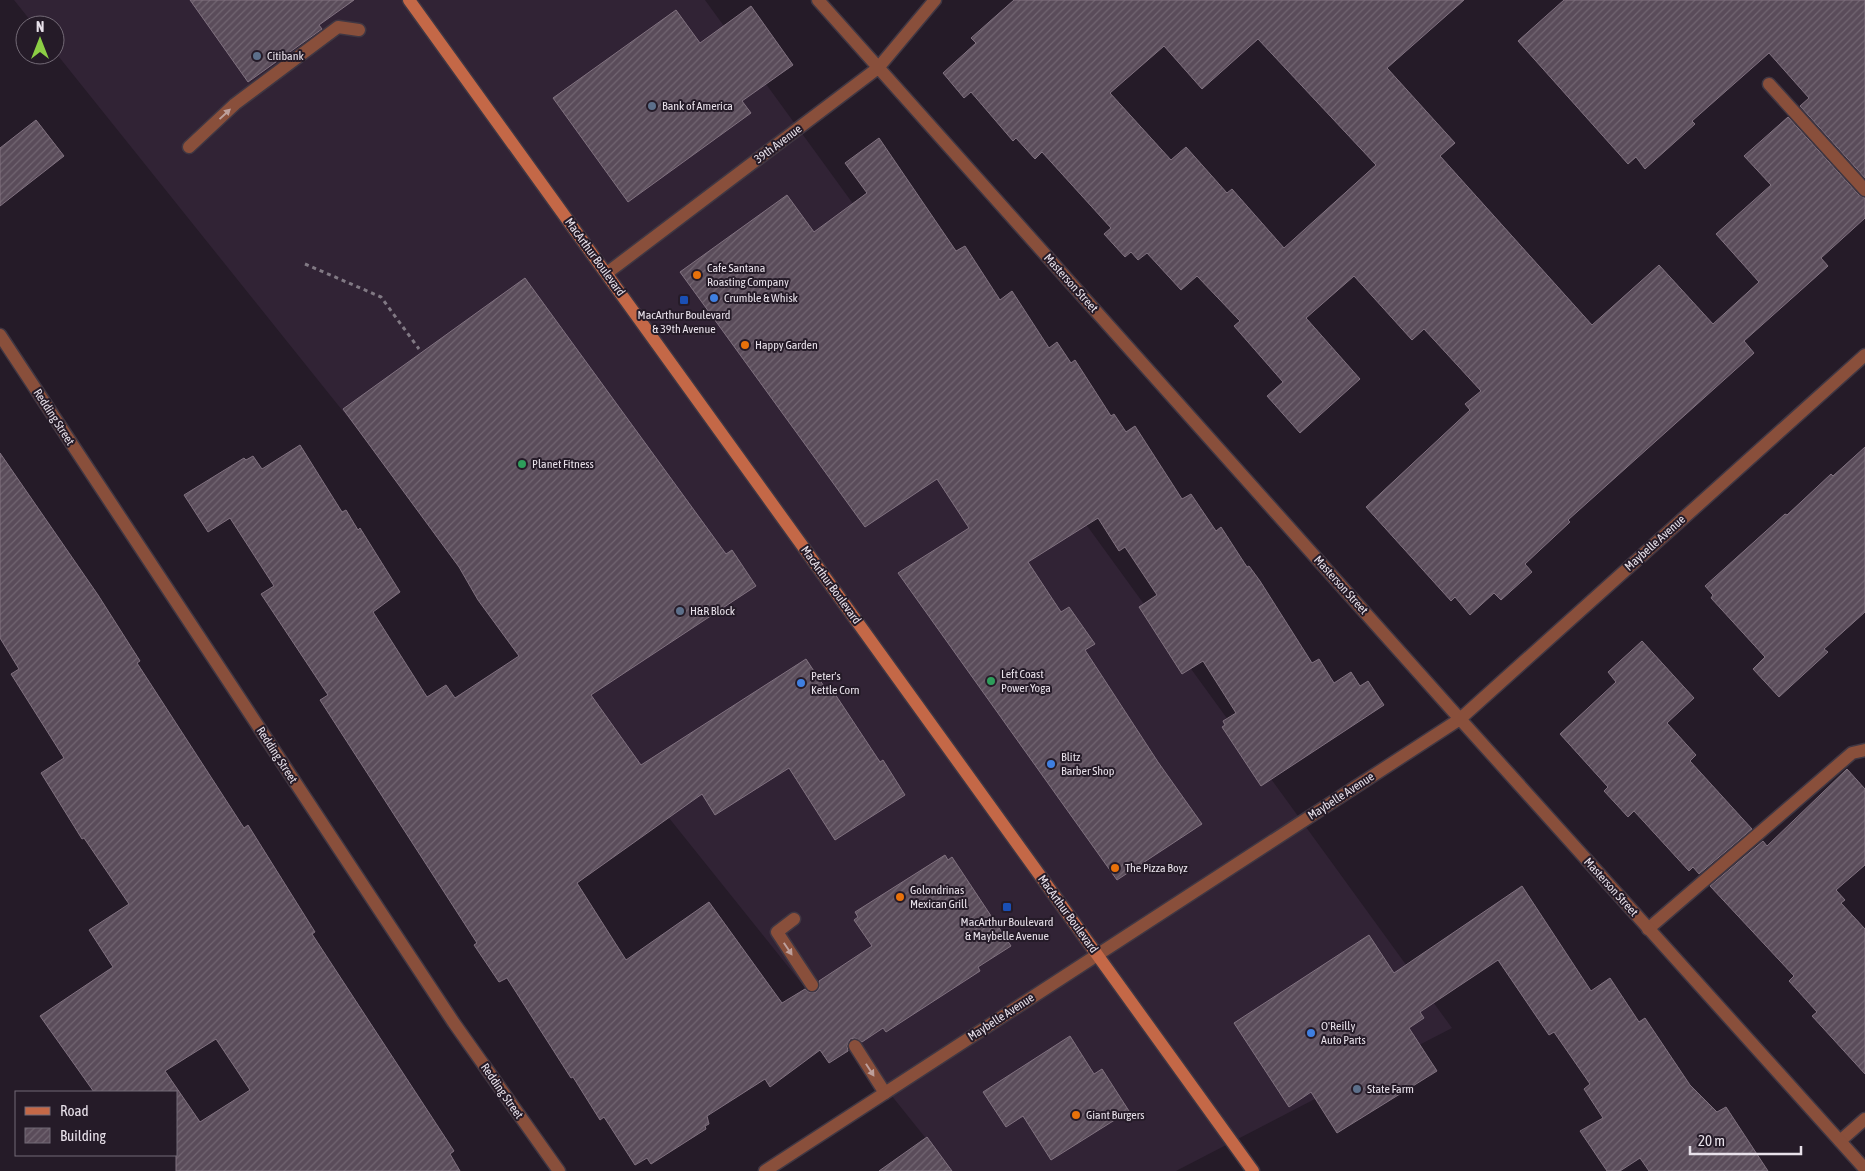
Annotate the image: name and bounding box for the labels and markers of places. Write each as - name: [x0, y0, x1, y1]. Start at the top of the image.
- place label: Citibank: [267, 49, 304, 63]
- marker: Citibank: [251, 50, 263, 62]
- place label: Bank of America: [662, 99, 733, 113]
- marker: Bank of America: [646, 100, 658, 112]
- place label: Cafe Santana Roasting Company: [707, 261, 789, 289]
- marker: Cafe Santana Roasting Company: [691, 269, 703, 281]
- place label: Crumble & Whisk: [724, 291, 799, 305]
- marker: Crumble & Whisk: [708, 292, 720, 304]
- marker: MacArthur Boulevard & 39th Avenue: [678, 294, 690, 306]
- place label: MacArthur Boulevard & 39th Avenue: [638, 308, 730, 336]
- place label: Happy Garden: [755, 338, 818, 352]
- marker: Happy Garden: [739, 339, 751, 351]
- place label: Planet Fitness: [532, 457, 594, 471]
- marker: Planet Fitness: [516, 458, 528, 470]
- place label: H&R Block: [690, 604, 736, 618]
- marker: H&R Block: [674, 605, 686, 617]
- place label: Left Coast Power Yoga: [1001, 667, 1051, 695]
- place label: Peter's Kettle Corn: [811, 669, 860, 697]
- marker: Left Coast Power Yoga: [985, 675, 997, 687]
- marker: Peter's Kettle Corn: [795, 677, 807, 689]
- place label: Blitz Barber Shop: [1061, 750, 1115, 778]
- marker: Blitz Barber Shop: [1045, 758, 1057, 770]
- place label: The Pizza Boyz: [1125, 861, 1188, 875]
- marker: The Pizza Boyz: [1109, 862, 1121, 874]
- place label: Golondrinas Mexican Grill: [910, 883, 968, 911]
- marker: Golondrinas Mexican Grill: [894, 891, 906, 903]
- marker: MacArthur Boulevard & Maybelle Avenue: [1001, 901, 1013, 913]
- place label: MacArthur Boulevard & Maybelle Avenue: [961, 915, 1053, 943]
- place label: O'Reilly Auto Parts: [1321, 1019, 1366, 1047]
- marker: O'Reilly Auto Parts: [1305, 1027, 1317, 1039]
- place label: State Farm: [1367, 1082, 1414, 1096]
- marker: State Farm: [1351, 1083, 1363, 1095]
- place label: Giant Burgers: [1086, 1108, 1144, 1122]
- marker: Giant Burgers: [1070, 1109, 1082, 1121]

